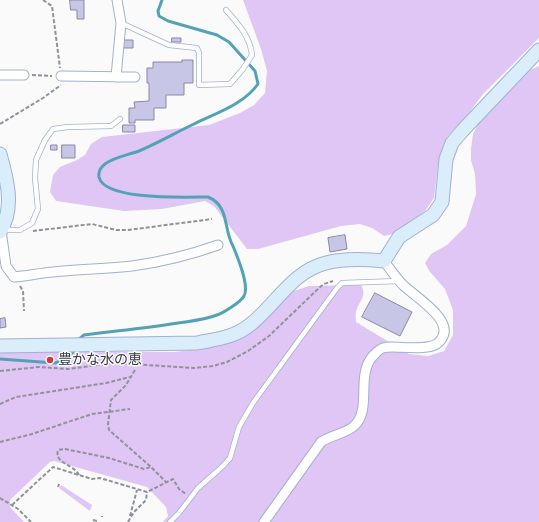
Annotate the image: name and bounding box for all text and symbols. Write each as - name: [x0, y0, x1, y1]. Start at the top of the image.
- place label: 豊かな水の恵: [58, 352, 142, 368]
- marker: 豊かな水の恵: [45, 355, 55, 365]

